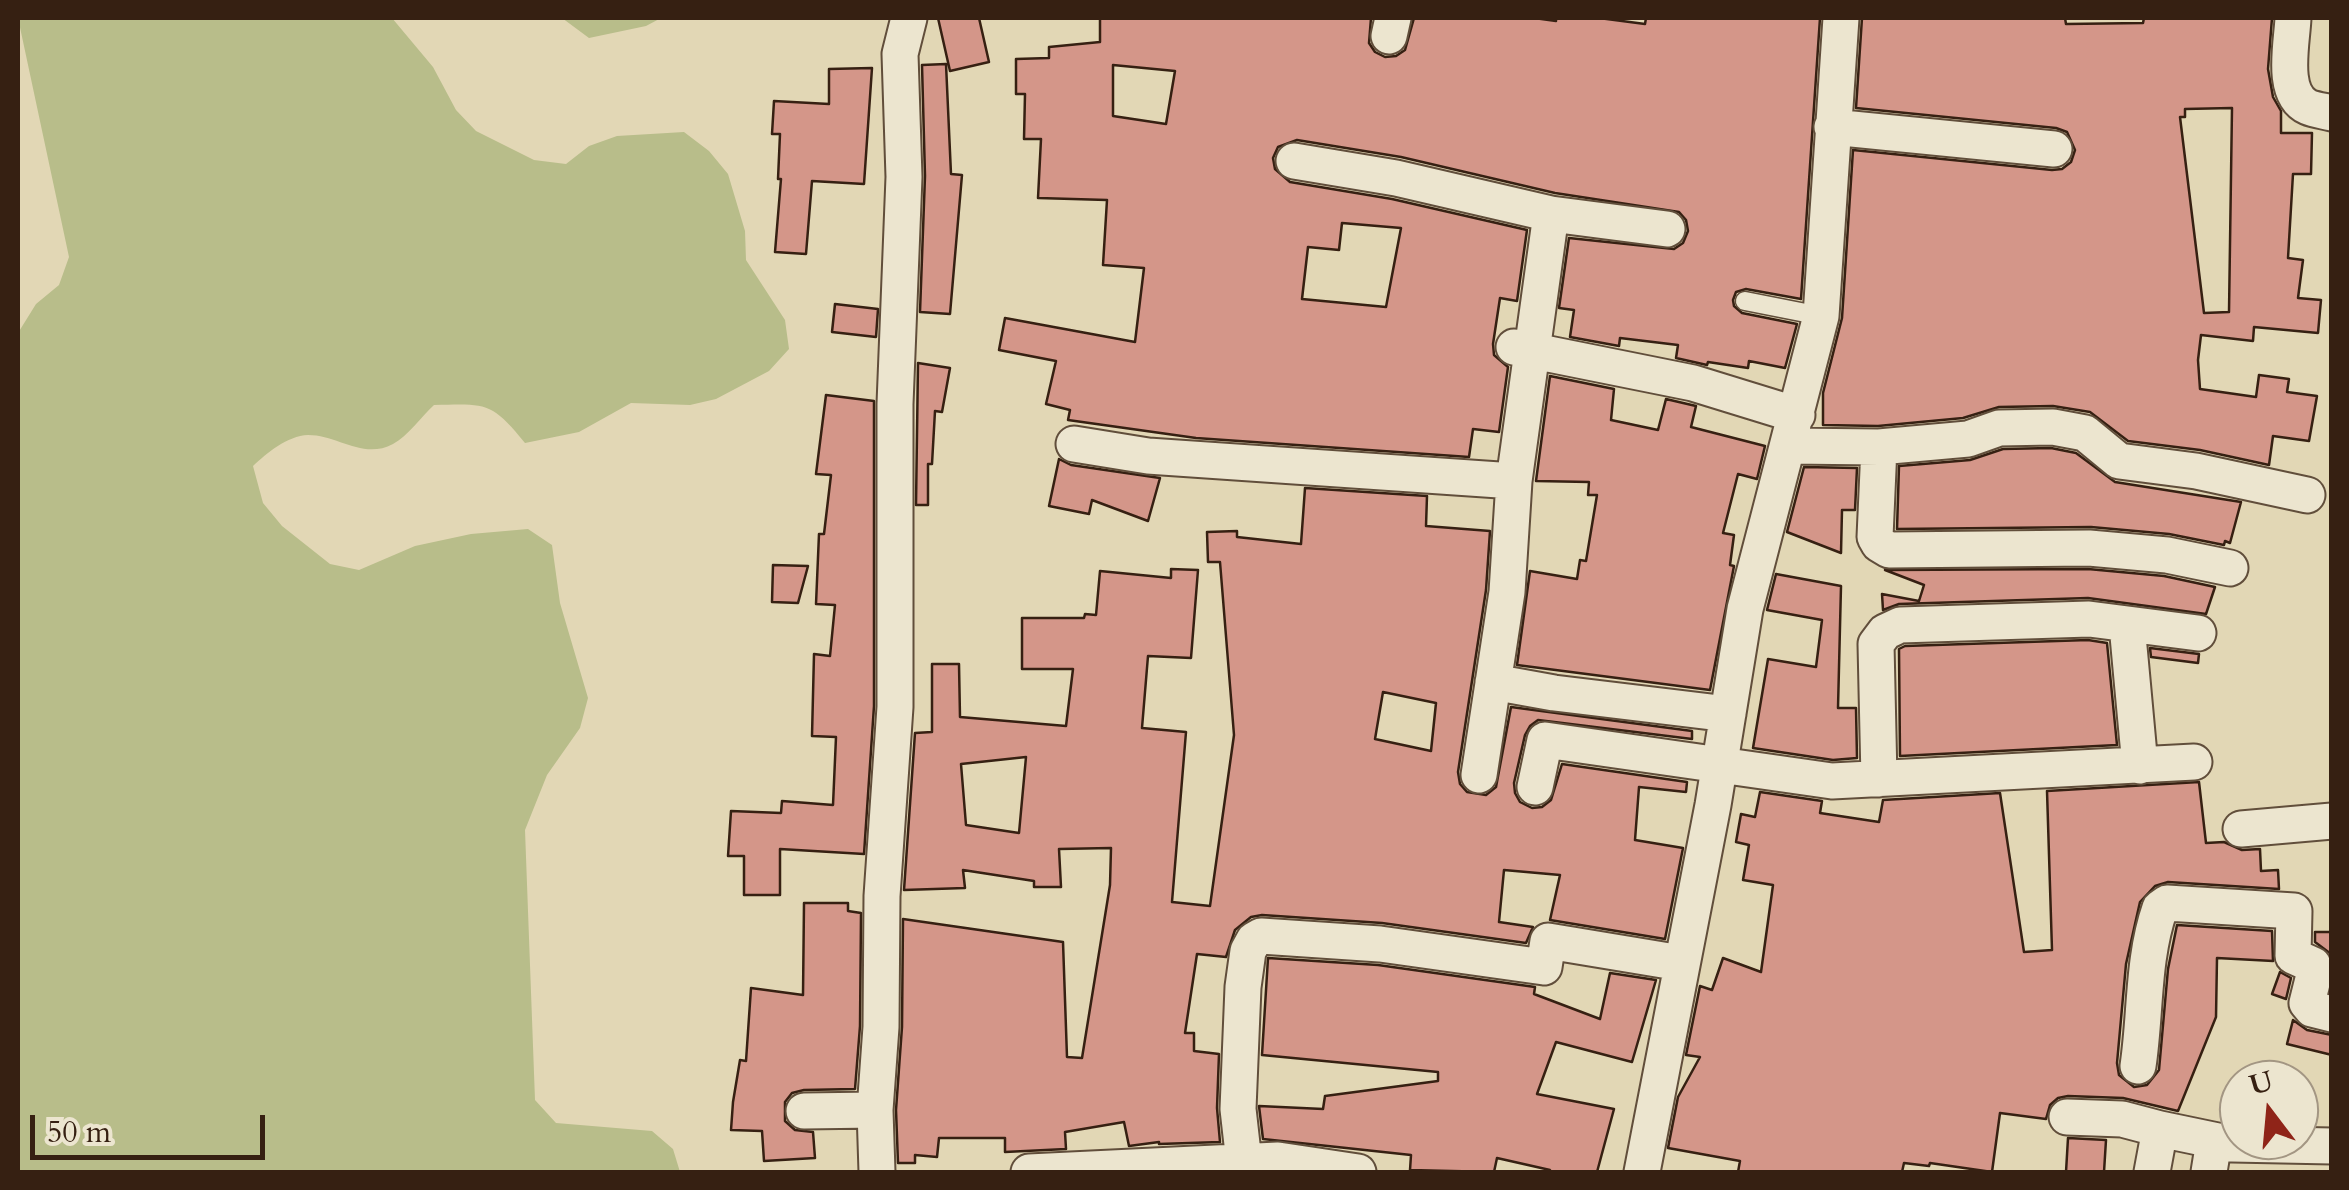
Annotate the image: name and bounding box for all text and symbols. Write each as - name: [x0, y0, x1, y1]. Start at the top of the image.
- north arrow: [2219, 1060, 2319, 1160]
- text: U: [2245, 1062, 2277, 1105]
- scale bar: [35, 1095, 270, 1157]
- text: 50 m: [47, 1112, 111, 1153]

